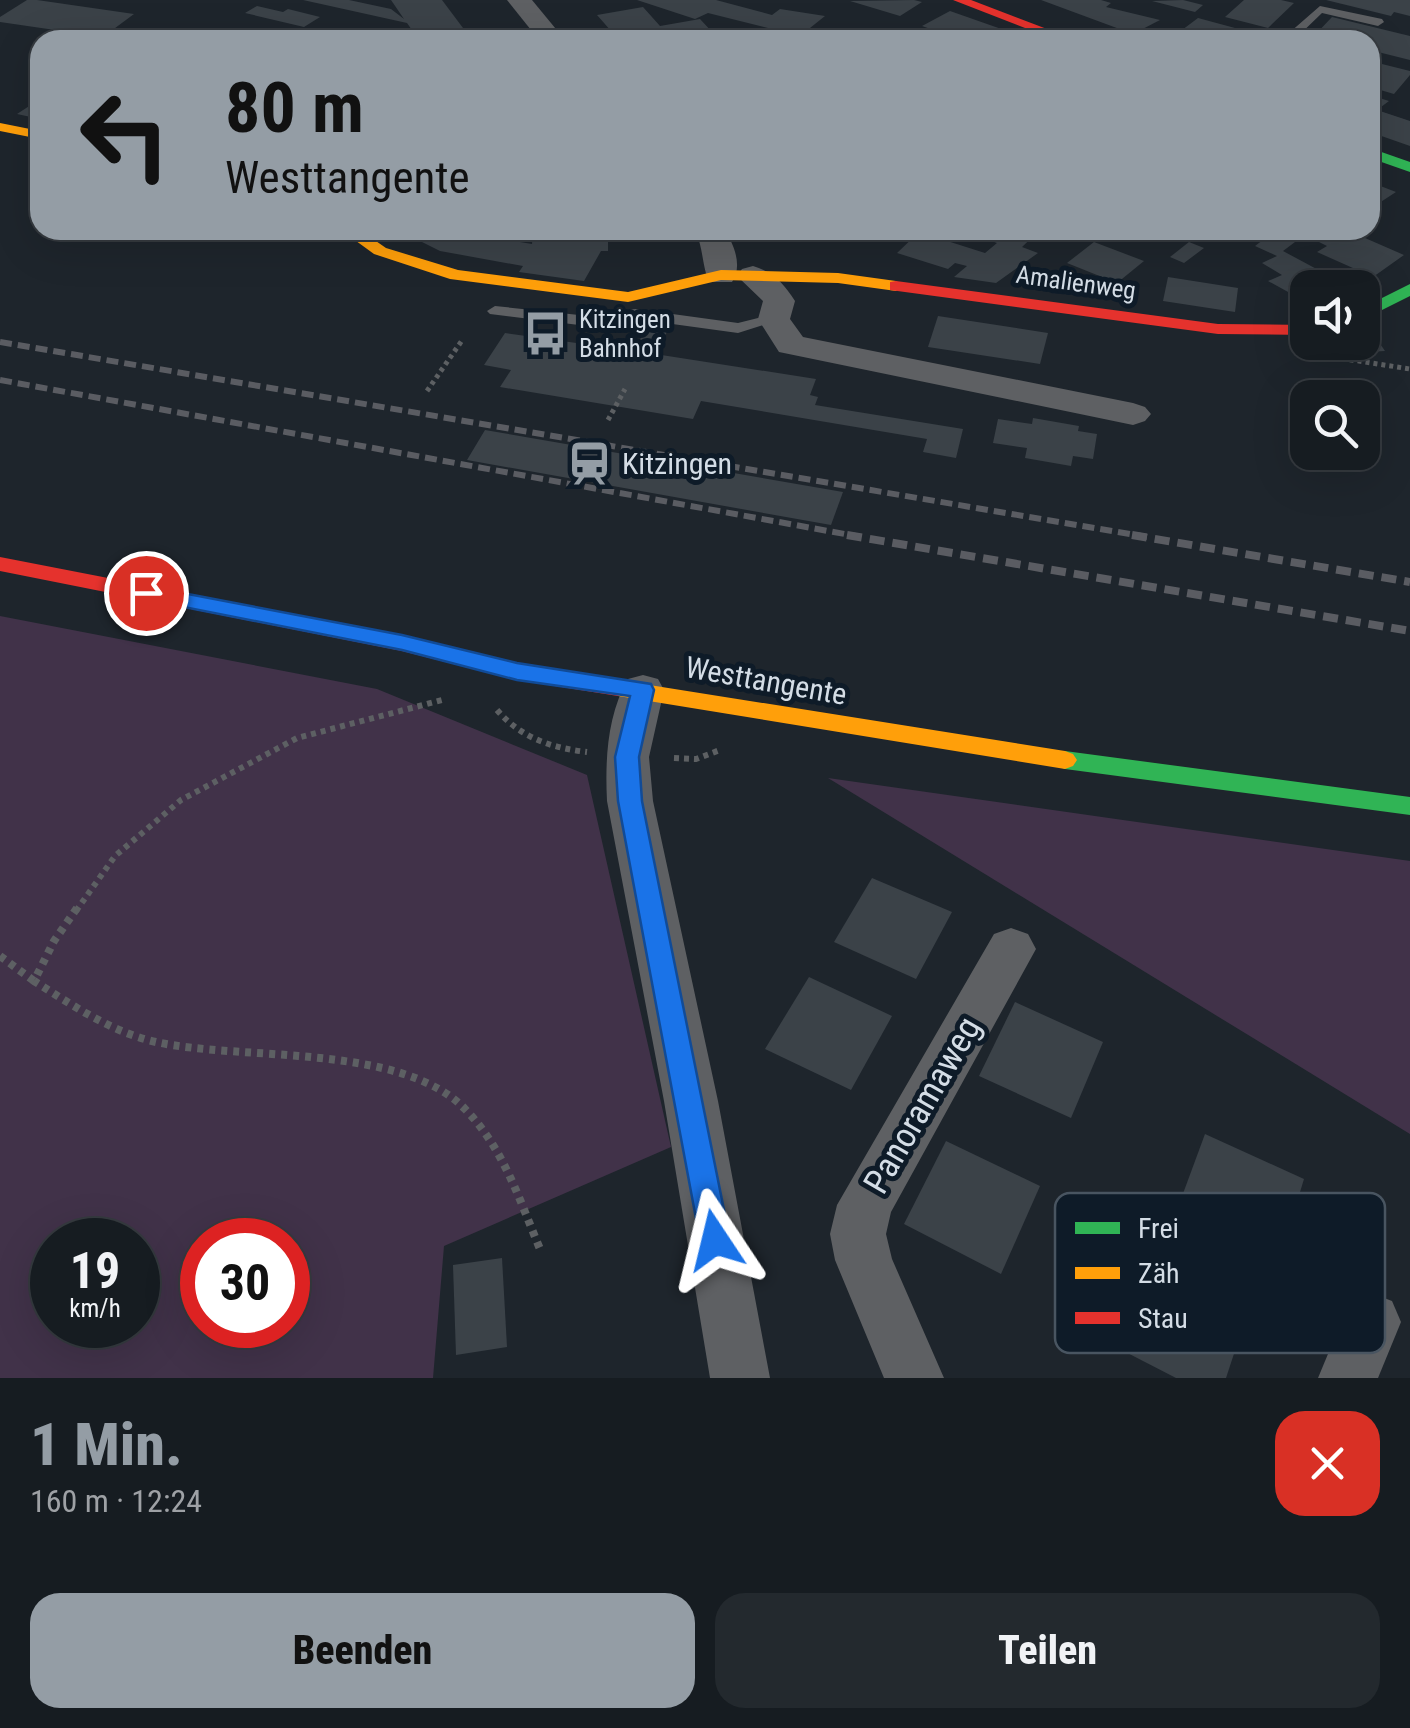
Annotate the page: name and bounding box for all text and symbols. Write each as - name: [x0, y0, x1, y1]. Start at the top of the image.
- text: 80 m: [225, 67, 364, 149]
- icon: left: [60, 70, 190, 200]
- text: Westtangente: [225, 151, 470, 204]
- street label: Amalienweg: [1014, 260, 1138, 305]
- map controls: [1290, 270, 1380, 470]
- button: sound: [1290, 270, 1380, 360]
- place label: Kitzingen Bahnhof: [579, 305, 671, 363]
- bus stop icon: Kitzingen Bahnhof: [522, 309, 570, 357]
- button: search: [1290, 380, 1380, 470]
- station icon: Kitzingen: [565, 440, 613, 488]
- place label: Kitzingen: [622, 446, 732, 481]
- pin: [104, 551, 189, 636]
- icon: arrive: [119, 566, 174, 621]
- street label: Westtangente: [683, 649, 849, 712]
- street label: Panoramaweg: [855, 1010, 989, 1201]
- position arrow: [663, 1188, 767, 1292]
- legend: [1055, 1193, 1385, 1353]
- text: Frei: [1138, 1212, 1179, 1245]
- speed limit sign: 30: [180, 1218, 310, 1348]
- text: 19: [70, 1242, 120, 1300]
- text: Zäh: [1138, 1257, 1180, 1290]
- text: km/h: [69, 1294, 121, 1323]
- text: Stau: [1138, 1302, 1188, 1335]
- text: 1 Min.: [30, 1409, 183, 1480]
- button: close: [1275, 1411, 1380, 1516]
- text: 160 m · 12:24: [30, 1482, 202, 1520]
- button: Beenden: [30, 1593, 695, 1708]
- button: Teilen: [715, 1593, 1380, 1708]

